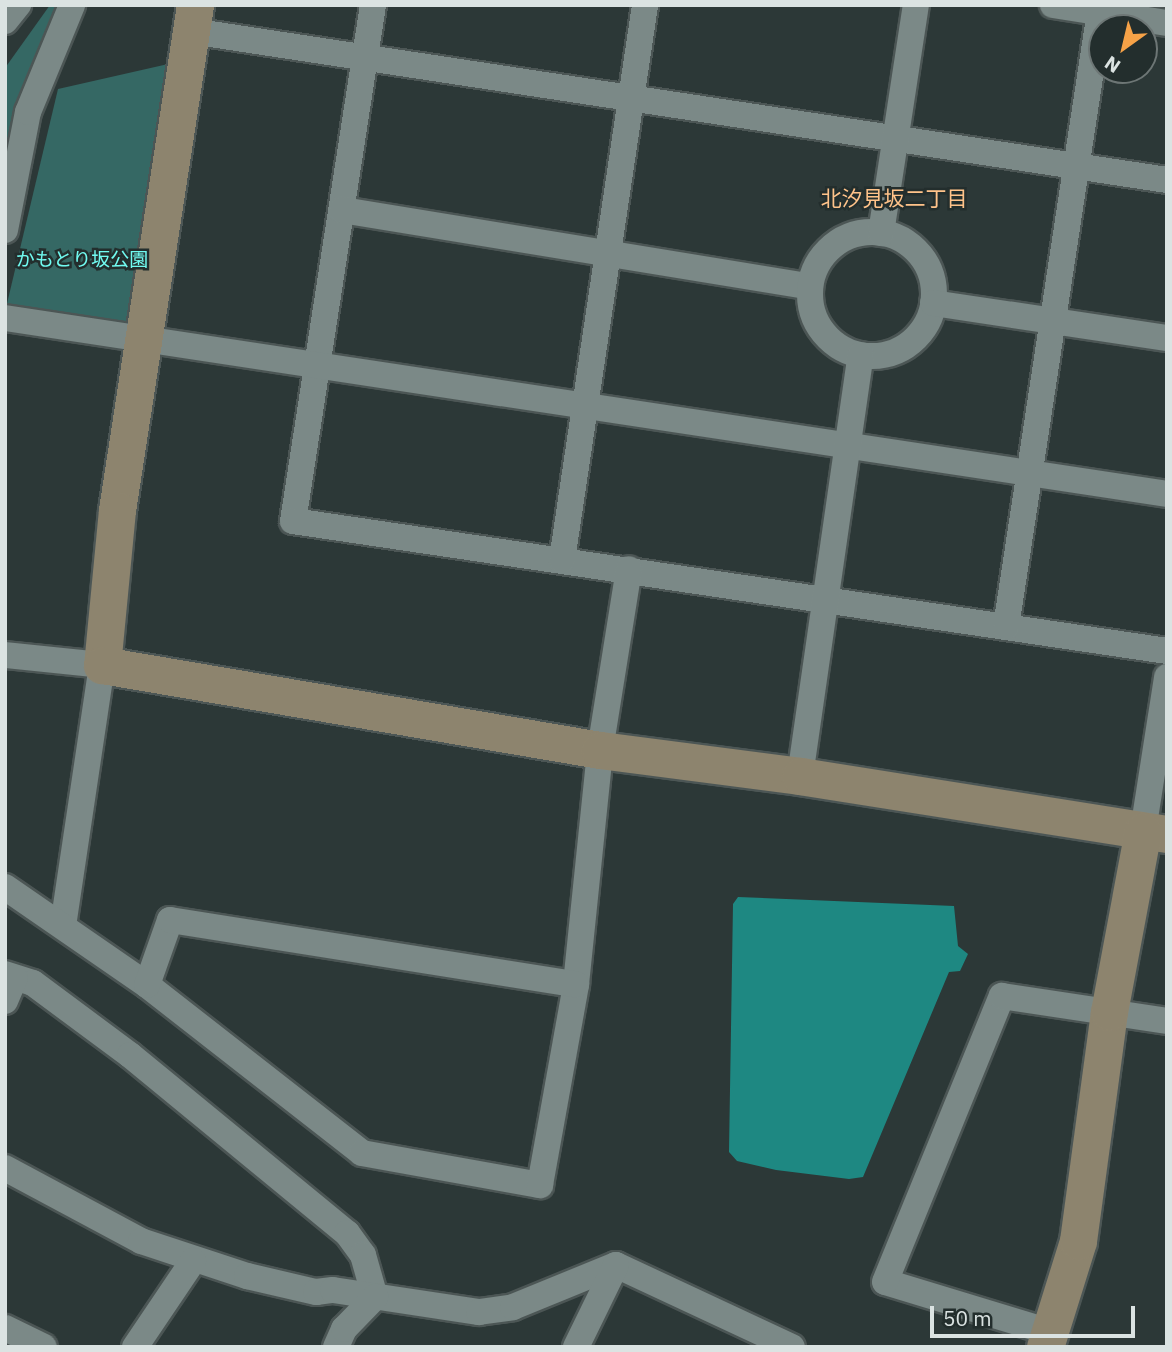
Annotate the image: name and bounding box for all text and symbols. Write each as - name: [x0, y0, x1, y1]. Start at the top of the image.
- north arrow: [1088, 14, 1158, 84]
- text: N: [1100, 51, 1125, 79]
- district label: 北汐見坂二丁目: [821, 185, 967, 211]
- park label: かもとり坂公園: [16, 249, 148, 271]
- scale bar: [934, 1292, 1139, 1336]
- text: 50 m: [943, 1304, 992, 1332]

